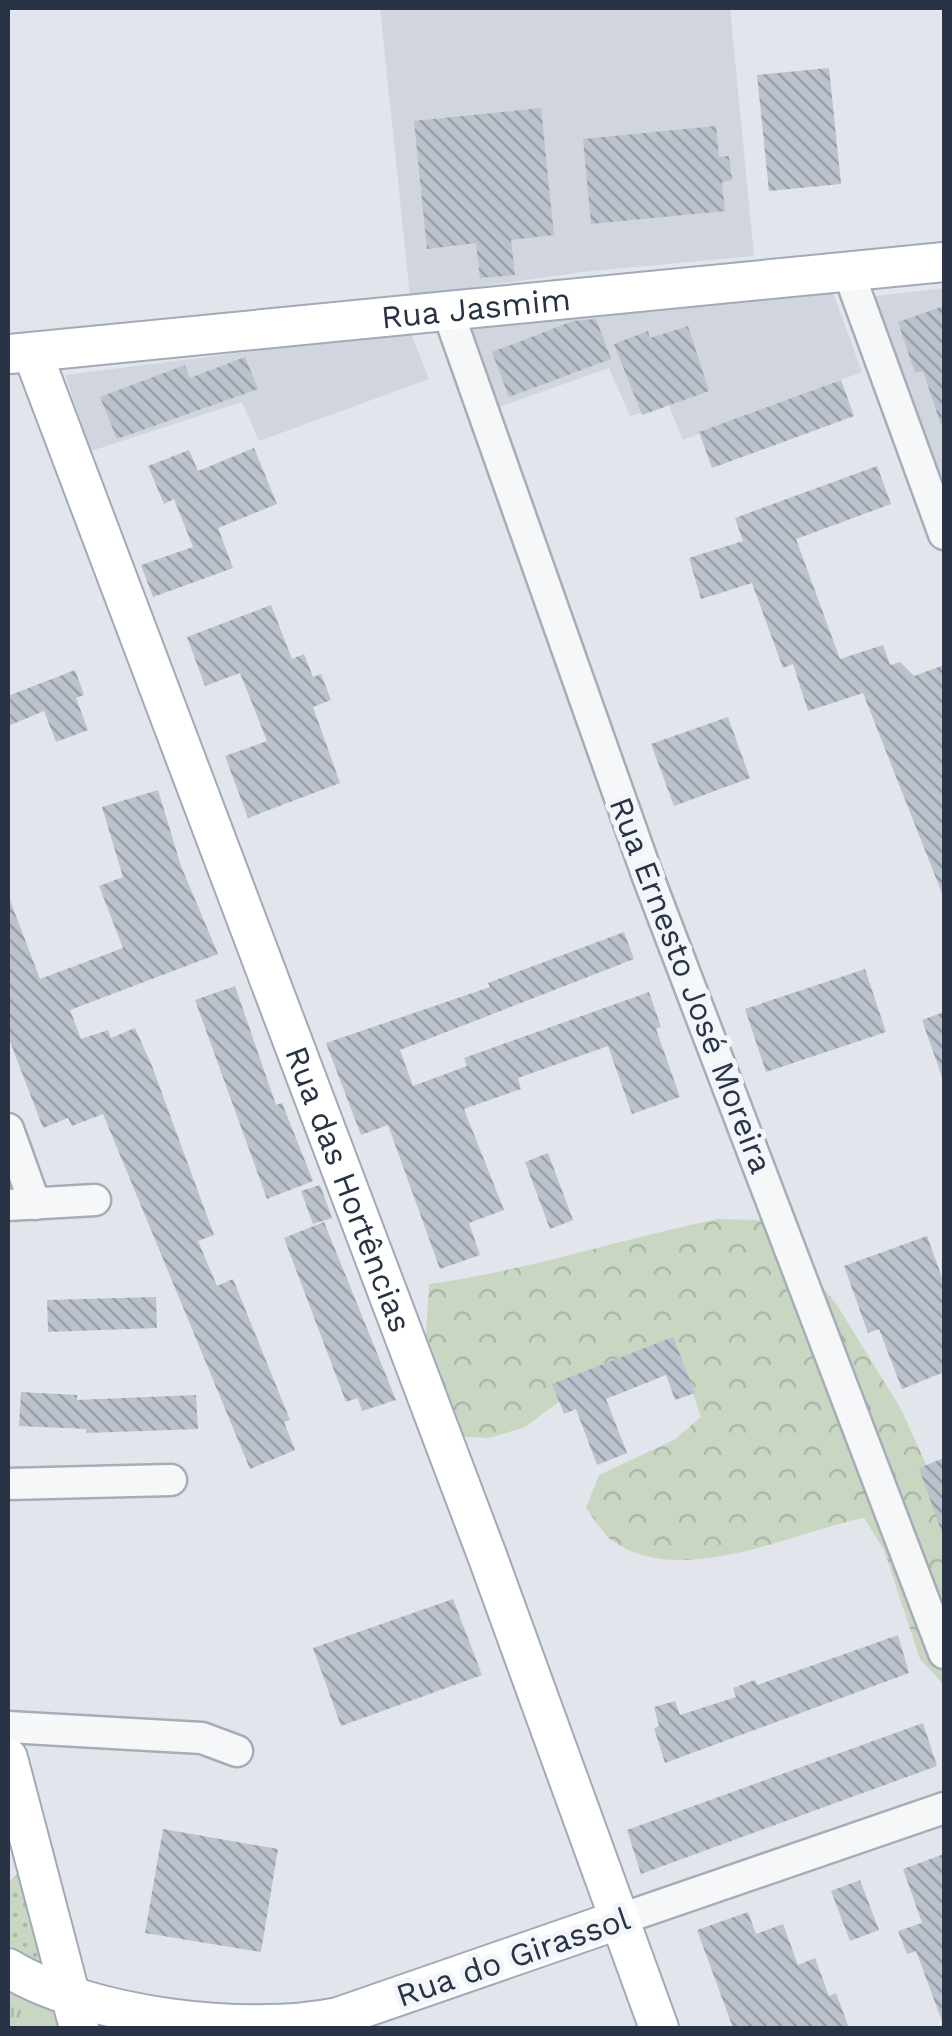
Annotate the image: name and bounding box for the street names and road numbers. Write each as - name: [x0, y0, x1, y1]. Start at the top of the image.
- street label: Rua Jasmim: [379, 280, 572, 336]
- street label: Rua Ernesto José Moreira: [602, 791, 780, 1179]
- street label: Rua das Hortências: [277, 1041, 420, 1337]
- street label: Rua do Girassol: [391, 1899, 635, 2015]

